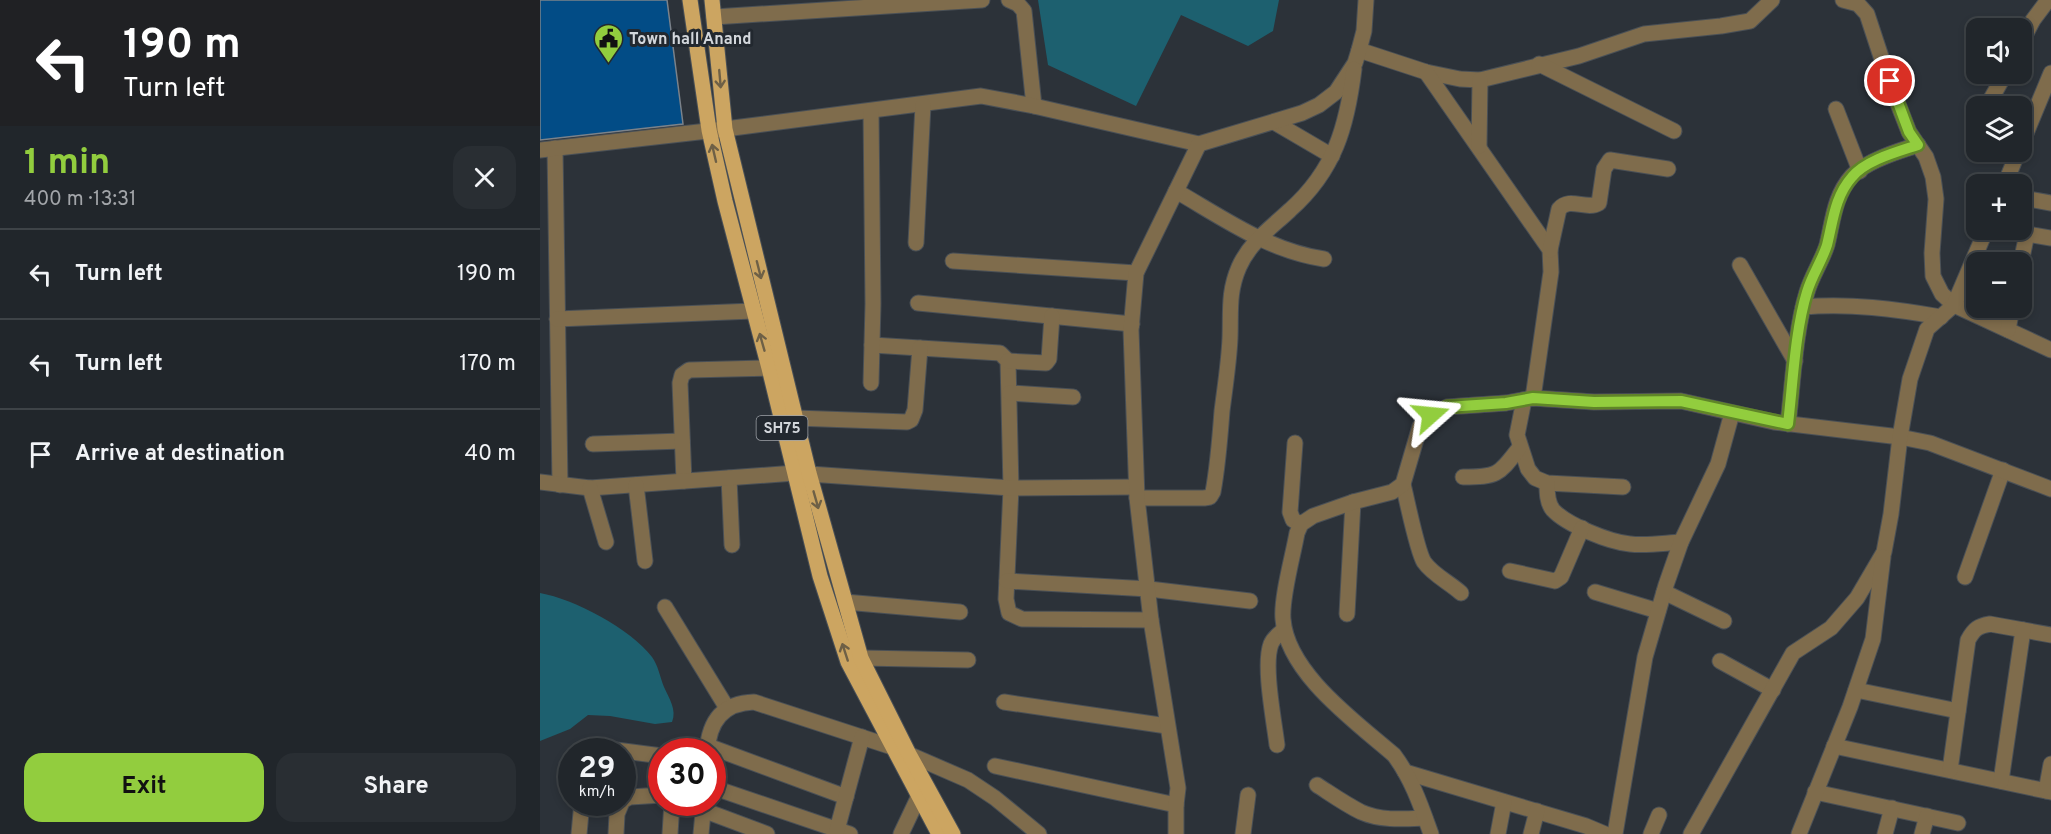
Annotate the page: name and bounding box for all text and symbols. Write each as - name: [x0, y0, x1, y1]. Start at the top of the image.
- map controls: [1966, 18, 2032, 318]
- button: sound: [1966, 18, 2032, 84]
- text: 190 m: [123, 20, 241, 73]
- public building icon: Town hall Anand: [592, 22, 624, 64]
- icon: left: [24, 24, 102, 102]
- place label: Town hall Anand: [629, 30, 751, 50]
- pin: [1864, 55, 1915, 106]
- icon: arrive: [1873, 64, 1906, 97]
- one-way arrow: [715, 69, 726, 89]
- text: Turn left: [123, 72, 225, 106]
- button: layers: [1966, 96, 2032, 162]
- text: 1 min: [24, 141, 110, 187]
- one-way arrow: [708, 143, 719, 163]
- button: close: [453, 146, 516, 209]
- button: +: [1966, 174, 2032, 240]
- text: 400 m · 13:31: [24, 187, 136, 213]
- button: −: [1966, 252, 2032, 318]
- icon: left: [24, 258, 57, 291]
- one-way arrow: [754, 260, 766, 279]
- text: Turn left: [75, 261, 163, 288]
- text: 190 m: [457, 261, 516, 288]
- one-way arrow: [755, 333, 767, 352]
- icon: left: [24, 348, 57, 381]
- text: Turn left: [75, 351, 163, 378]
- text: 170 m: [459, 351, 516, 378]
- position arrow: [1399, 383, 1463, 447]
- road number: SH75: [756, 416, 808, 440]
- icon: arrive: [24, 438, 57, 471]
- text: Arrive at destination: [75, 441, 285, 468]
- text: 40 m: [464, 441, 516, 468]
- one-way arrow: [811, 490, 822, 509]
- one-way arrow: [839, 643, 850, 662]
- speed limit sign: 30: [648, 738, 726, 816]
- text: 29: [579, 751, 615, 788]
- button: Exit: [24, 753, 264, 822]
- button: Share: [276, 753, 516, 822]
- text: km/h: [579, 783, 615, 802]

